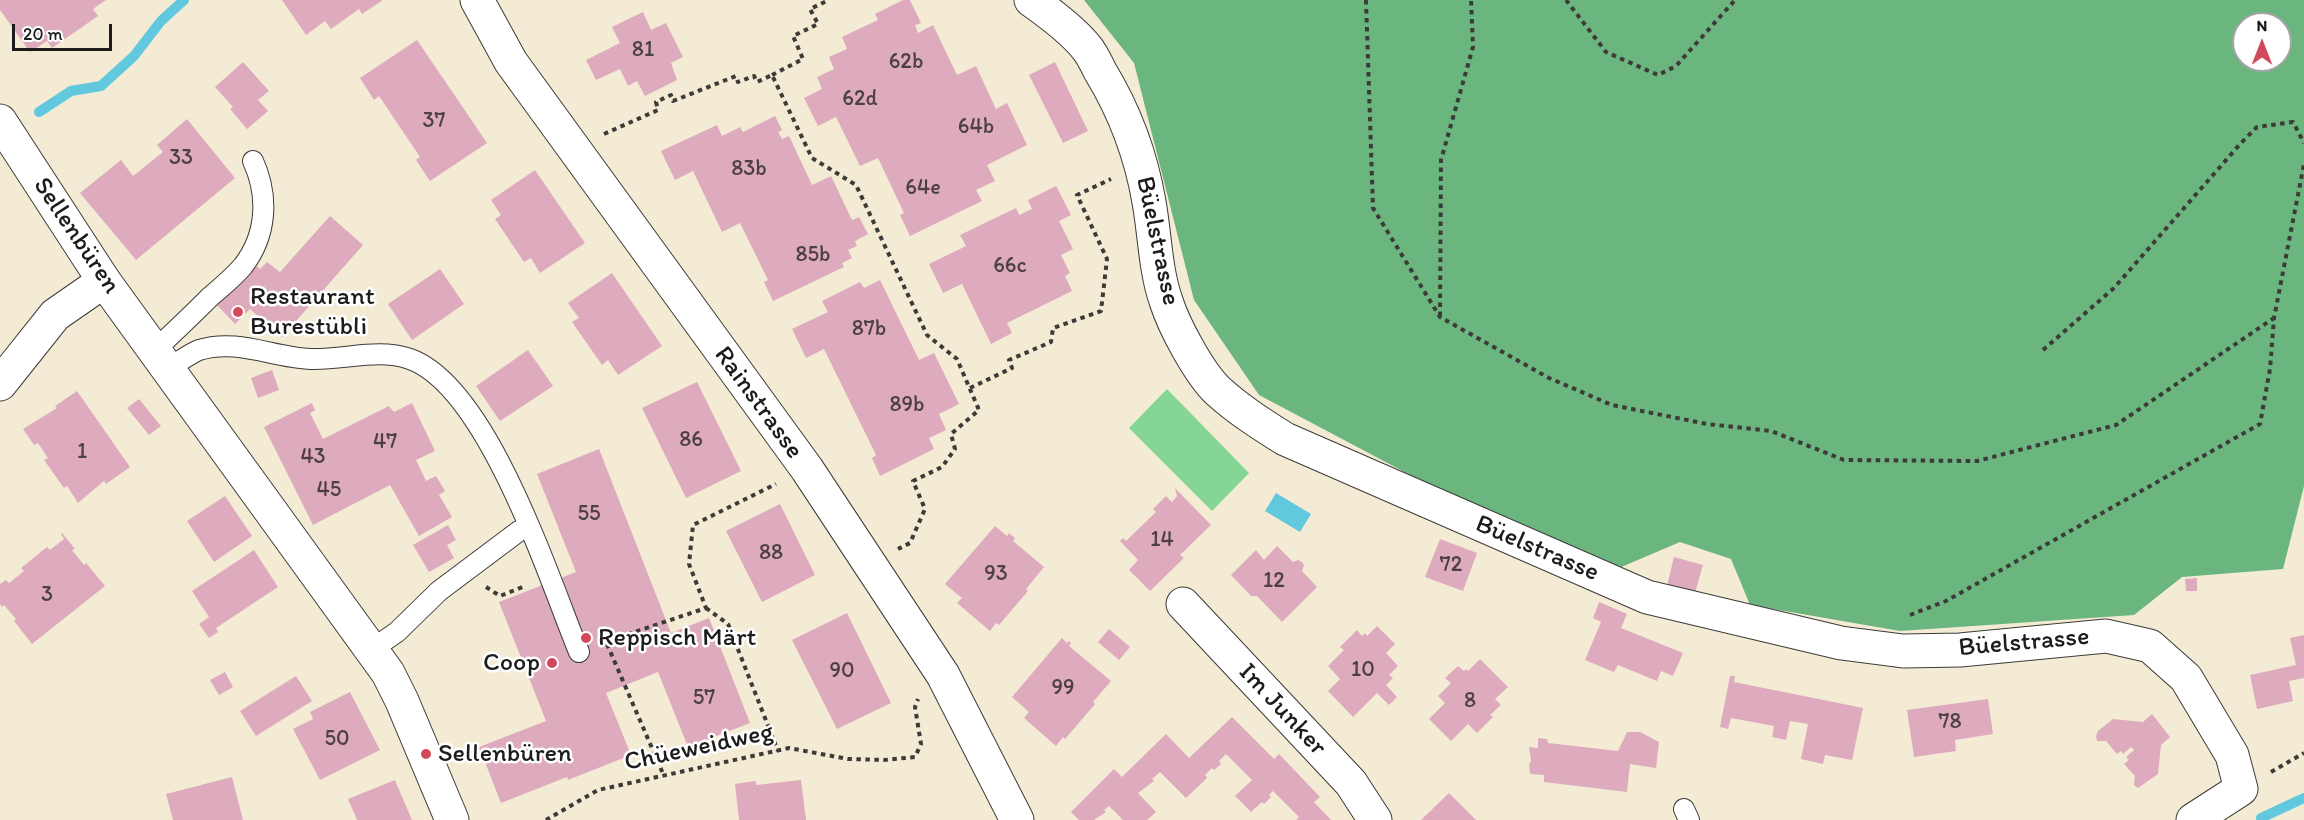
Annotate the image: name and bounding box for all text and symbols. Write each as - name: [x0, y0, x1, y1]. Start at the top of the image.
- scale bar: [15, 12, 116, 50]
- north arrow: [2232, 12, 2292, 72]
- text: N: [2257, 16, 2267, 35]
- text: 20 m: [23, 23, 63, 45]
- house number: 81: [632, 37, 654, 63]
- house number: 62b: [889, 49, 923, 75]
- house number: 62d: [842, 86, 878, 112]
- house number: 37: [423, 108, 445, 134]
- house number: 64b: [958, 114, 994, 140]
- house number: 33: [169, 145, 193, 171]
- house number: 83b: [731, 156, 767, 182]
- street label: Sellenbüren: [26, 172, 126, 300]
- street label: Büelstrasse: [1128, 174, 1186, 308]
- house number: 64e: [905, 175, 941, 201]
- house number: 85b: [795, 242, 831, 268]
- house number: 66c: [993, 253, 1027, 279]
- place label: Restaurant Burestübli: [250, 281, 375, 342]
- marker: Restaurant Burestübli: [231, 305, 245, 319]
- house number: 87b: [852, 316, 886, 342]
- street label: Rainstrasse: [707, 341, 809, 465]
- house number: 89b: [889, 392, 925, 418]
- house number: 86: [679, 427, 703, 453]
- house number: 47: [373, 429, 397, 455]
- house number: 1: [77, 439, 87, 465]
- house number: 43: [300, 444, 326, 470]
- house number: 45: [317, 477, 341, 503]
- house number: 55: [577, 501, 601, 527]
- street label: Büelstrasse: [1471, 509, 1603, 589]
- house number: 14: [1150, 527, 1174, 553]
- house number: 88: [759, 540, 783, 566]
- house number: 72: [1440, 552, 1462, 578]
- house number: 93: [984, 561, 1008, 587]
- house number: 12: [1263, 568, 1285, 594]
- house number: 3: [41, 582, 53, 608]
- place label: Reppisch Märt: [598, 622, 756, 654]
- street label: Büelstrasse: [1957, 622, 2091, 664]
- marker: Reppisch Märt: [579, 631, 593, 645]
- place label: Coop: [483, 647, 540, 679]
- marker: Coop: [545, 656, 559, 670]
- street label: Im Junker: [1231, 657, 1333, 763]
- house number: 10: [1351, 657, 1375, 683]
- house number: 90: [829, 658, 855, 684]
- house number: 99: [1051, 675, 1075, 701]
- house number: 57: [693, 685, 715, 711]
- house number: 8: [1464, 688, 1476, 714]
- house number: 78: [1939, 709, 1961, 735]
- street label: Chüeweidweg: [622, 717, 776, 779]
- house number: 50: [324, 726, 350, 752]
- place label: Sellenbüren: [438, 738, 572, 770]
- marker: Sellenbüren: [419, 747, 433, 761]

